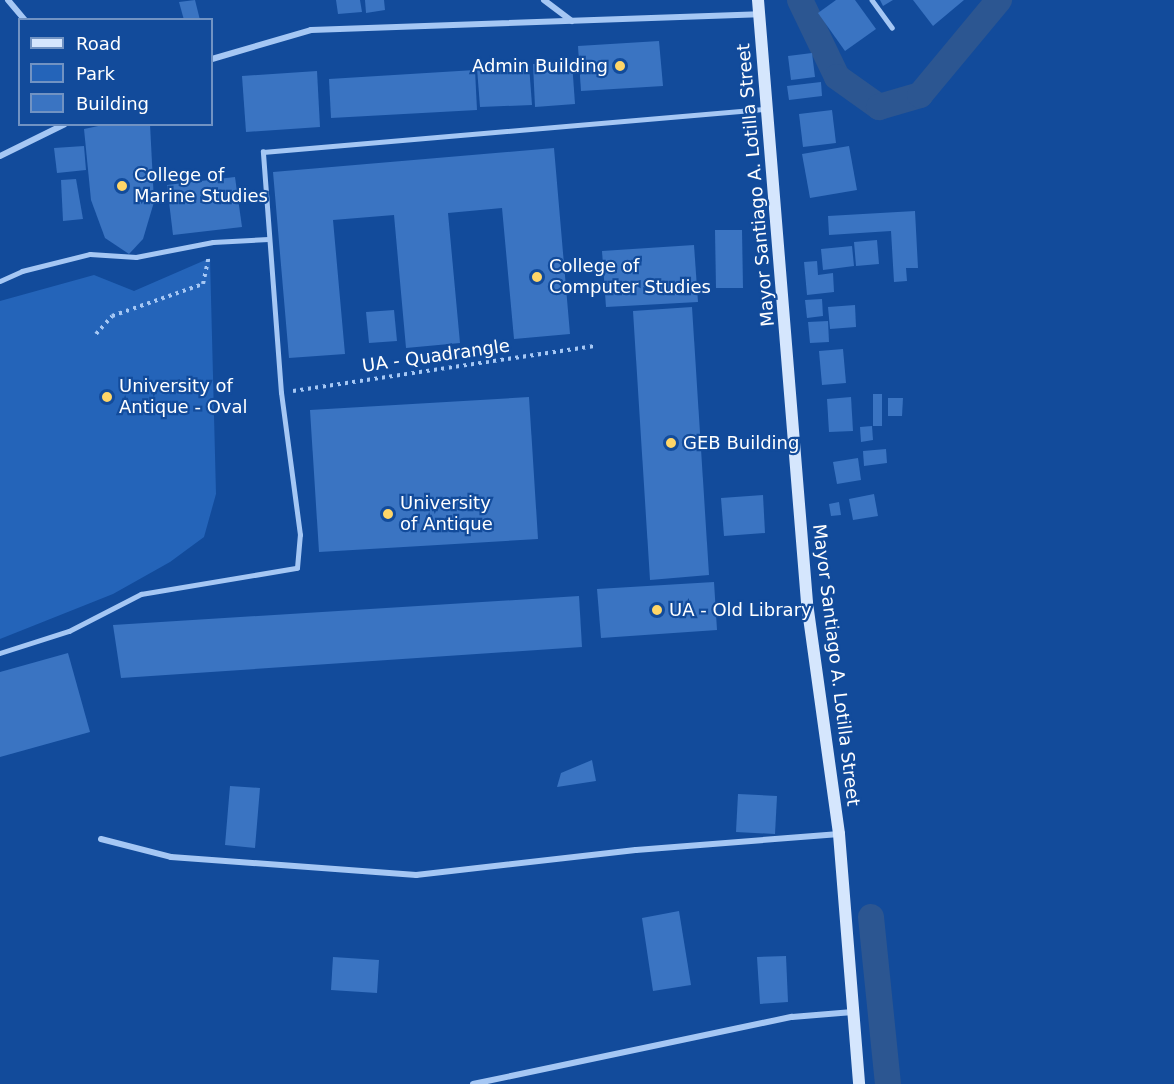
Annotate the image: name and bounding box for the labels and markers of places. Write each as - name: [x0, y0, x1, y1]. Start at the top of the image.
- place label: Admin Building: [472, 55, 608, 77]
- marker: Admin Building: [613, 59, 627, 73]
- place label: College of Marine Studies: [134, 165, 268, 207]
- marker: College of Marine Studies: [115, 179, 129, 193]
- place label: College of Computer Studies: [549, 256, 711, 298]
- marker: College of Computer Studies: [530, 270, 544, 284]
- place label: University of Antique - Oval: [119, 376, 247, 418]
- marker: University of Antique - Oval: [100, 390, 114, 404]
- place label: GEB Building: [683, 432, 799, 454]
- marker: GEB Building: [664, 436, 678, 450]
- place label: University of Antique: [400, 493, 493, 536]
- marker: University of Antique: [381, 507, 395, 521]
- place label: UA - Old Library: [669, 599, 812, 621]
- marker: UA - Old Library: [650, 603, 664, 617]

